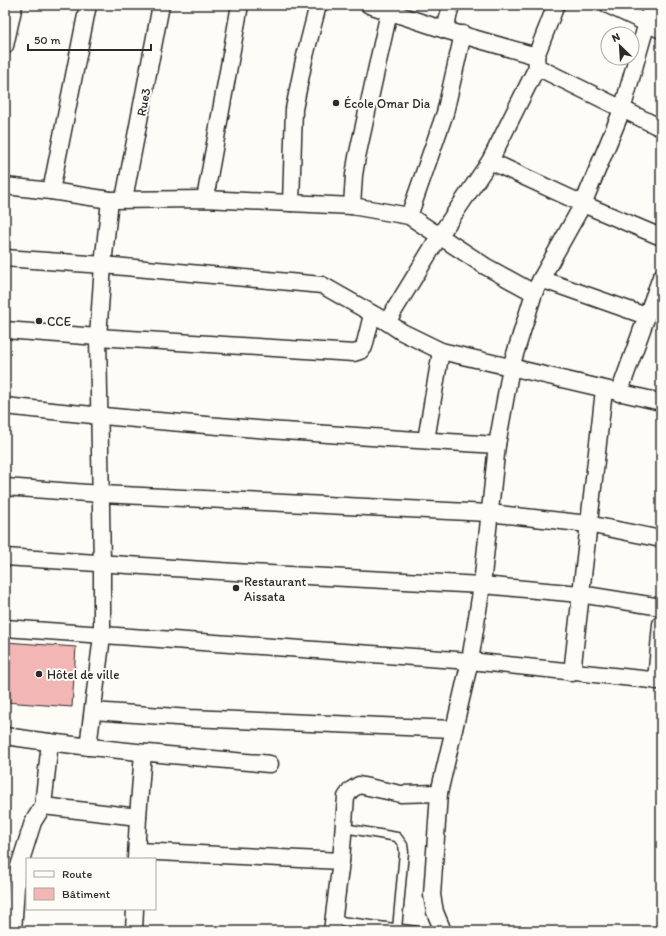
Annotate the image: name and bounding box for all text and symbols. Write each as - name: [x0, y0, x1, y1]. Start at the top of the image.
- scale bar: [28, 26, 151, 52]
- north arrow: [600, 26, 640, 66]
- text: N: [610, 30, 622, 45]
- text: 50 m: [34, 33, 60, 47]
- street label: Rue3: [133, 87, 154, 117]
- place label: École Omar Dia: [344, 96, 431, 111]
- marker: École Omar Dia: [331, 98, 341, 108]
- place label: CCE: [47, 314, 71, 329]
- marker: CCE: [34, 316, 44, 326]
- place label: Restaurant Aissata: [244, 574, 307, 604]
- marker: Restaurant Aissata: [231, 583, 241, 593]
- place label: Hôtel de ville: [47, 667, 119, 682]
- marker: Hôtel de ville: [34, 669, 44, 679]
- legend: [26, 858, 156, 910]
- text: Route: [62, 867, 92, 881]
- text: Bâtiment: [62, 887, 111, 901]

